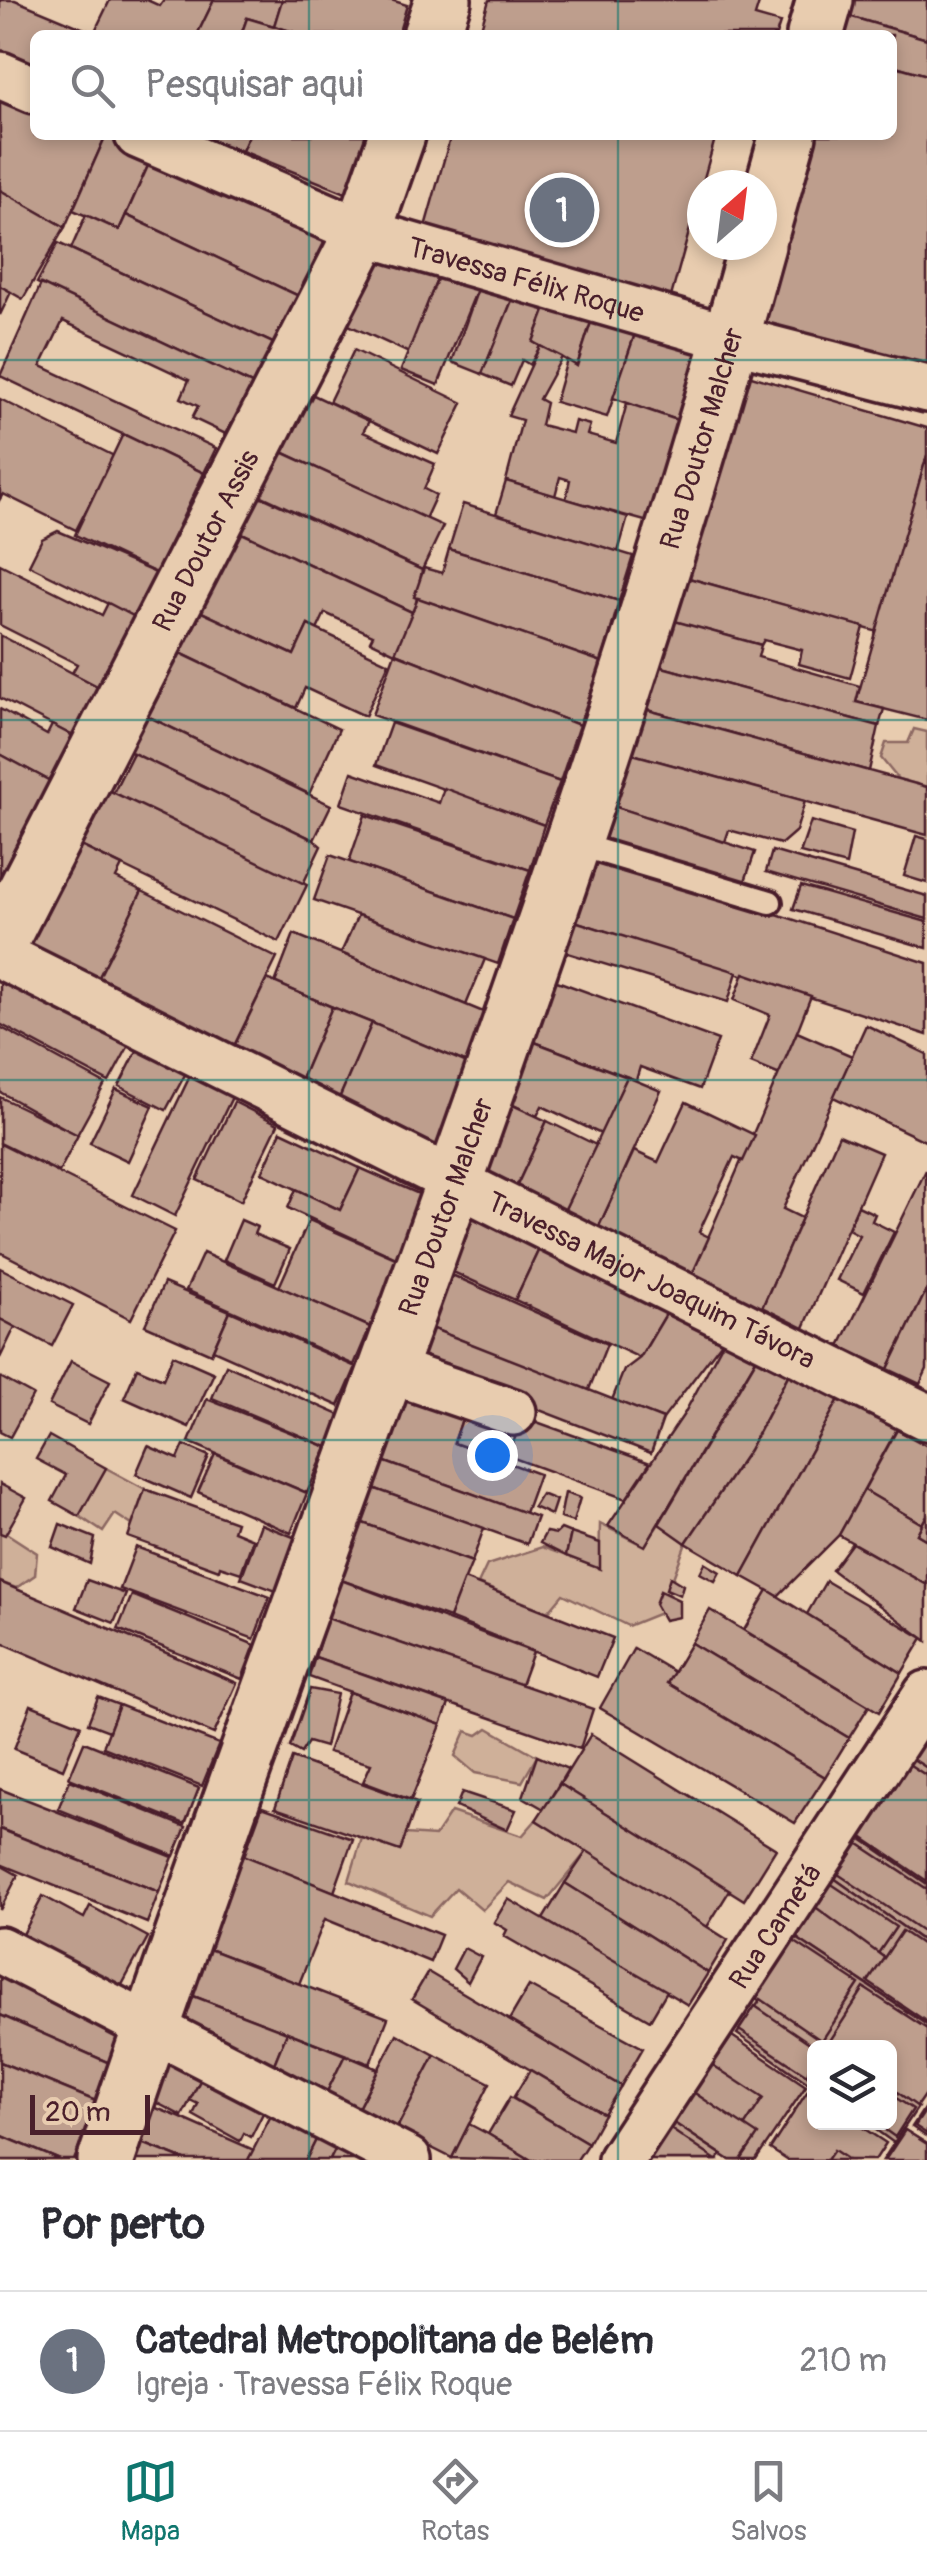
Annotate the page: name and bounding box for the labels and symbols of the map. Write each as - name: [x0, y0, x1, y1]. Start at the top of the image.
- north arrow: [687, 170, 777, 260]
- pin: 1: [530, 172, 594, 248]
- street label: Travessa Félix Roque: [404, 230, 648, 331]
- street label: Rua Doutor Malcher: [653, 324, 752, 554]
- street label: Rua Doutor Assis: [145, 444, 268, 638]
- street label: Rua Doutor Malcher: [392, 1093, 502, 1321]
- street label: Travessa Major Joaquim Távora: [481, 1185, 821, 1378]
- your location: [467, 1430, 518, 1481]
- street label: Rua Cametá: [722, 1857, 830, 1996]
- scale bar: [30, 2090, 150, 2134]

